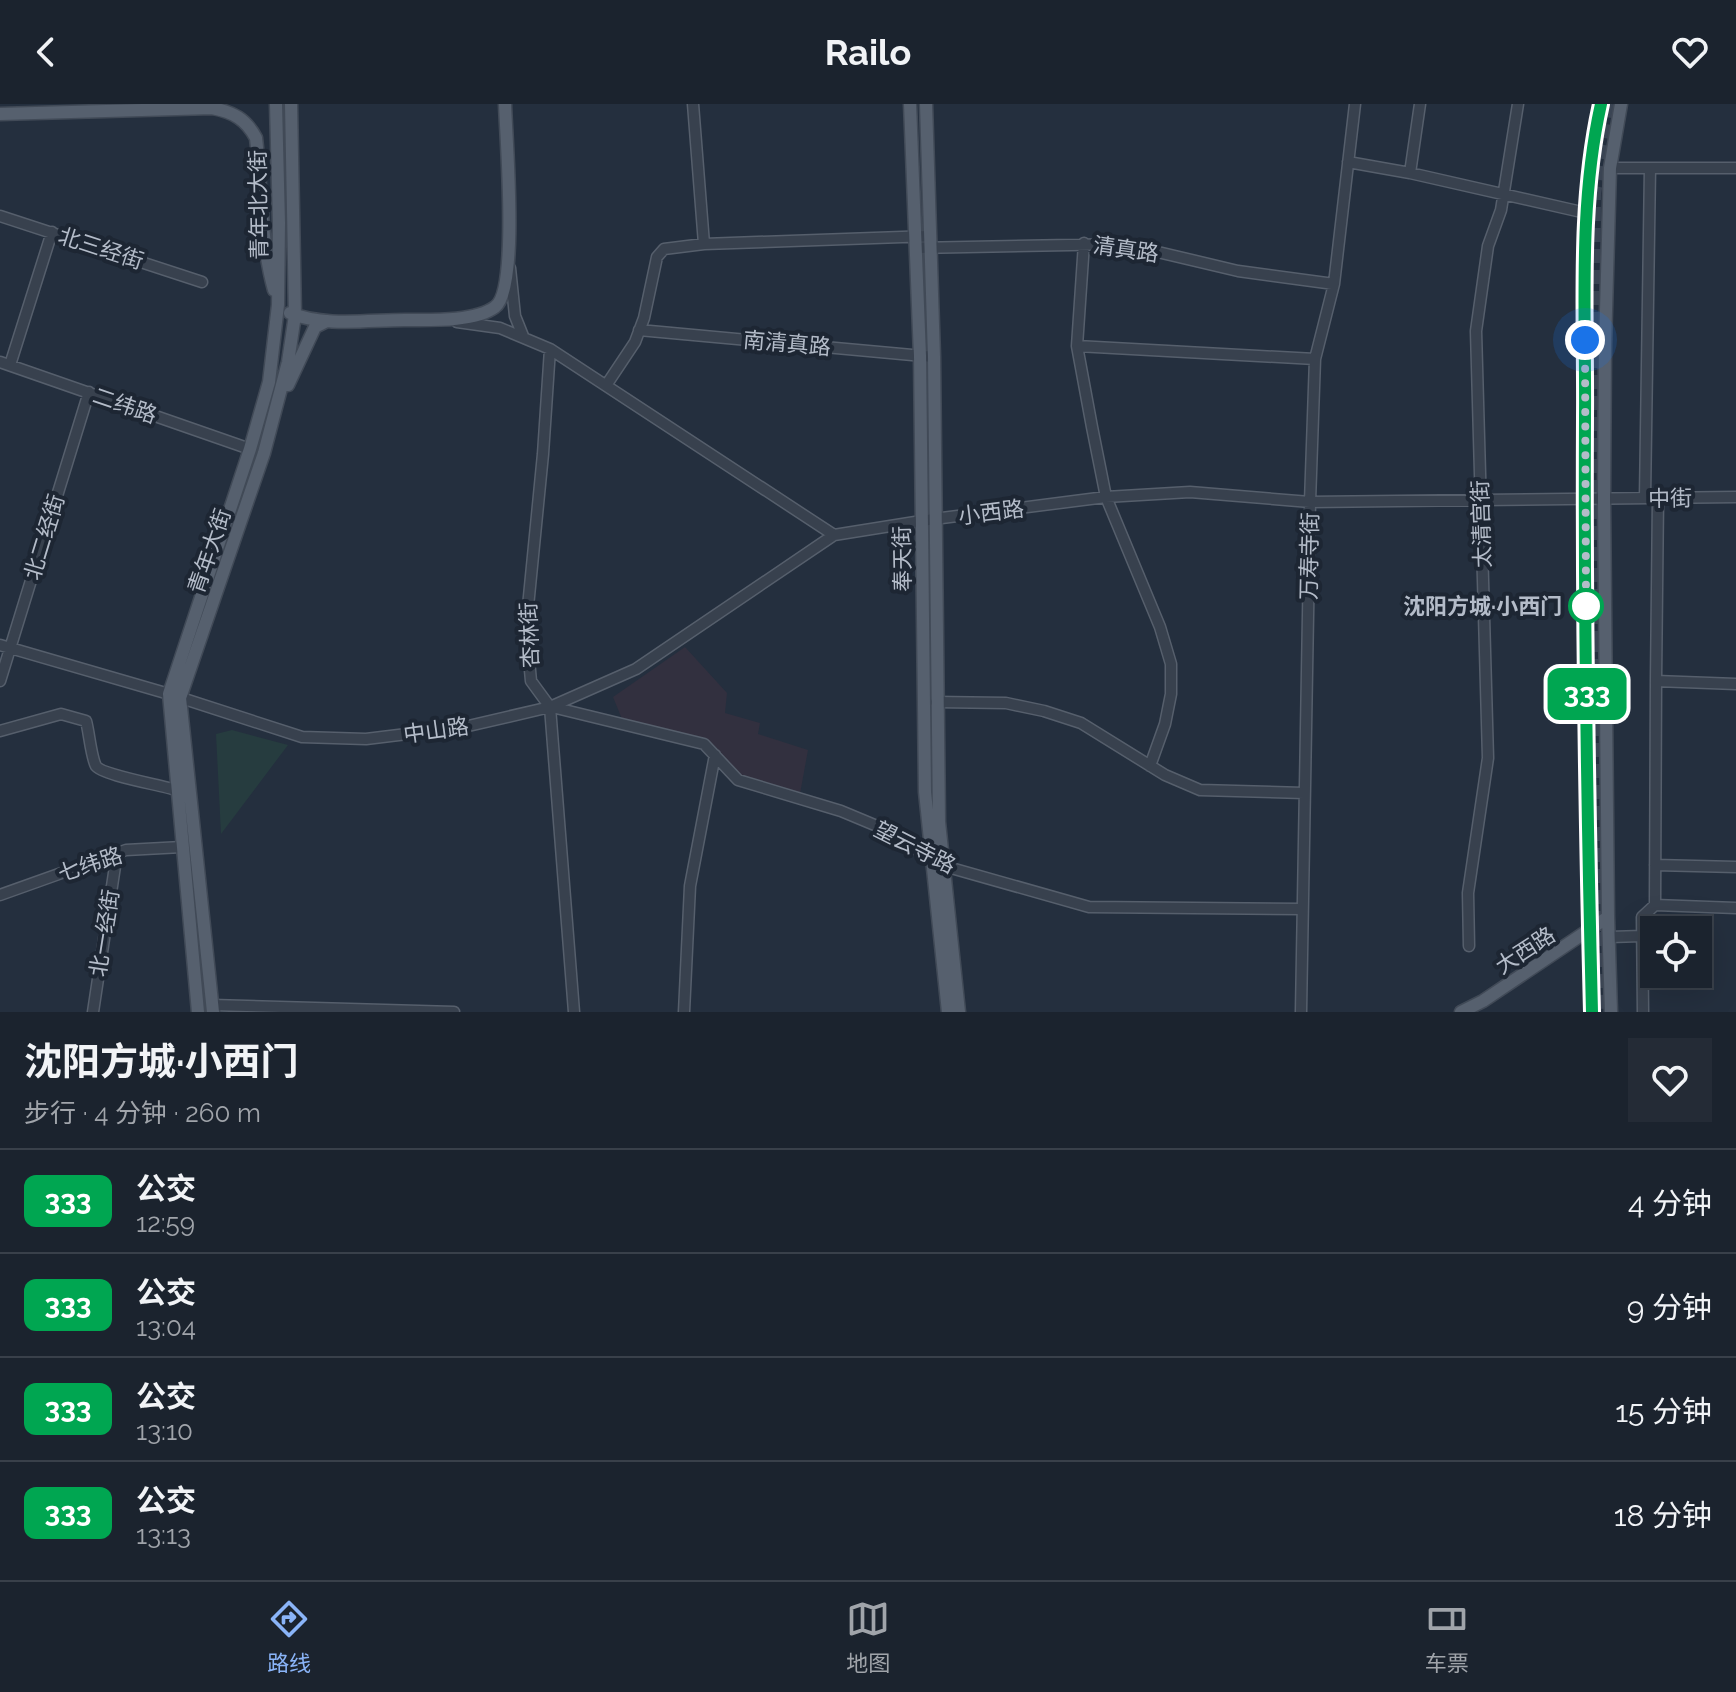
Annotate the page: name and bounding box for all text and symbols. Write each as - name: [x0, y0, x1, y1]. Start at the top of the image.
- icon: back: [24, 30, 68, 74]
- icon: heart: [1668, 30, 1712, 74]
- text: Railo: [825, 31, 911, 73]
- street label: 青年北大街: [244, 150, 272, 260]
- street label: 北三经街: [55, 222, 147, 274]
- street label: 清真路: [1092, 232, 1160, 266]
- your location: [1565, 320, 1605, 360]
- street label: 南清真路: [742, 326, 832, 360]
- street label: 二纬路: [90, 382, 160, 428]
- street label: 太清宫街: [1466, 480, 1496, 568]
- street label: 中街: [1648, 485, 1692, 511]
- street label: 北二经街: [19, 491, 69, 583]
- street label: 小西路: [957, 495, 1025, 529]
- street label: 青年大街: [182, 505, 236, 597]
- street label: 万寿寺街: [1295, 512, 1323, 600]
- street label: 奉天街: [888, 526, 916, 592]
- marker: 沈阳方城·小西门: [1569, 589, 1603, 623]
- place label: 沈阳方城·小西门: [1403, 593, 1562, 619]
- street label: 杏林街: [515, 602, 543, 668]
- line badge: 333: [1541, 668, 1633, 720]
- text: 333: [1564, 677, 1610, 710]
- street label: 中山路: [402, 713, 470, 747]
- street label: 望云寺路: [870, 815, 960, 879]
- street label: 七纬路: [55, 841, 125, 887]
- street label: 北一经街: [84, 888, 124, 978]
- map controls: [1640, 916, 1712, 988]
- button: locate: [1640, 916, 1712, 988]
- street label: 大西路: [1490, 921, 1560, 979]
- button: heart: [1628, 1038, 1712, 1122]
- text: 沈阳方城·小西门: [24, 1039, 299, 1084]
- text: 步行 · 4 分钟 · 260 m: [24, 1098, 261, 1128]
- text: 公交: [136, 1171, 196, 1206]
- text: 333: [45, 1184, 91, 1217]
- text: 4 分钟: [1628, 1186, 1712, 1221]
- text: 12:59: [136, 1208, 195, 1238]
- text: 公交: [136, 1275, 196, 1310]
- text: 333: [45, 1288, 91, 1321]
- text: 9 分钟: [1627, 1290, 1712, 1325]
- text: 13:04: [136, 1312, 196, 1342]
- text: 公交: [136, 1379, 196, 1414]
- text: 333: [45, 1392, 91, 1425]
- text: 15 分钟: [1615, 1394, 1712, 1429]
- text: 13:10: [136, 1416, 193, 1446]
- text: 公交: [136, 1483, 196, 1518]
- text: 333: [45, 1496, 91, 1529]
- text: 18 分钟: [1614, 1498, 1712, 1533]
- text: 13:13: [136, 1520, 191, 1550]
- tab: 路线: [267, 1597, 311, 1677]
- tab: 地图: [846, 1597, 890, 1677]
- tab: 车票: [1425, 1597, 1469, 1677]

